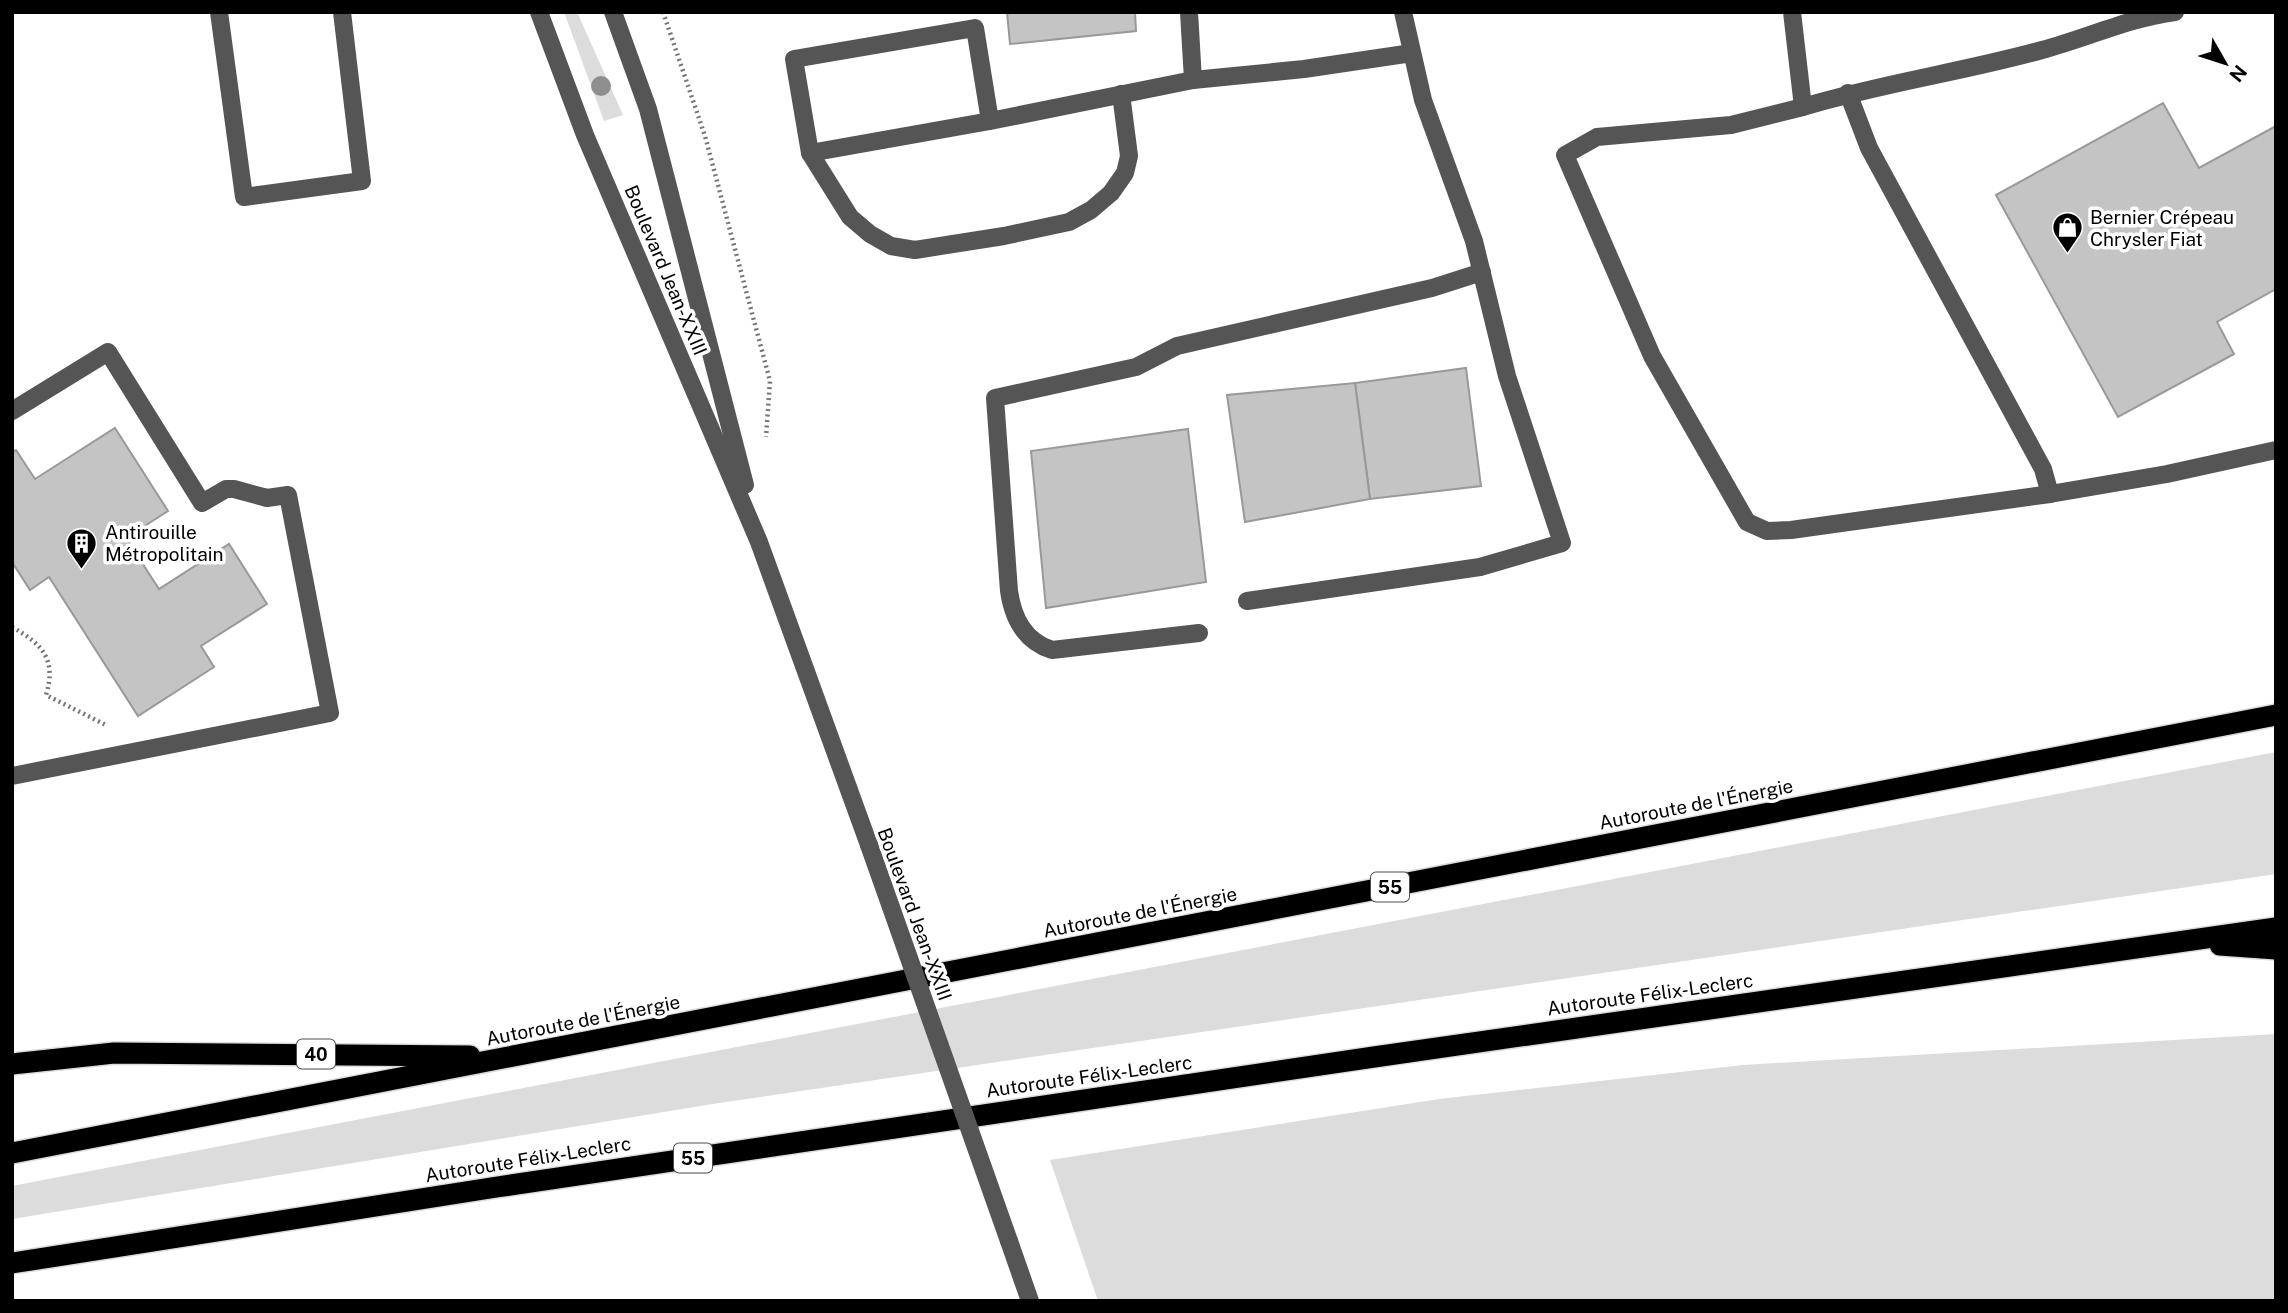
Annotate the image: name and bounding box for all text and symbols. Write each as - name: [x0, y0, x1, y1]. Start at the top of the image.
- north arrow: [2190, 28, 2260, 98]
- text: N: [2225, 61, 2251, 86]
- street label: Boulevard Jean-XXIII: [620, 182, 712, 358]
- place label: Bernier Crépeau Chrysler Fiat: [2090, 206, 2234, 250]
- shop icon: Bernier Crépeau Chrysler Fiat: [2050, 211, 2084, 255]
- place label: Antirouille Métropolitain: [105, 521, 223, 565]
- building icon: Antirouille Métropolitain: [65, 526, 99, 570]
- street label: Autoroute de l'Énergie: [1597, 774, 1795, 834]
- street label: Boulevard Jean-XXIII: [873, 824, 957, 1004]
- road number: 55: [1371, 872, 1409, 902]
- street label: Autoroute de l'Énergie: [1041, 882, 1239, 942]
- street label: Autoroute Félix-Leclerc: [1545, 969, 1755, 1019]
- street label: Autoroute de l'Énergie: [484, 990, 682, 1050]
- road number: 40: [297, 1040, 335, 1069]
- street label: Autoroute Félix-Leclerc: [984, 1051, 1194, 1101]
- street label: Autoroute Félix-Leclerc: [423, 1132, 633, 1186]
- road number: 55: [674, 1143, 712, 1172]

